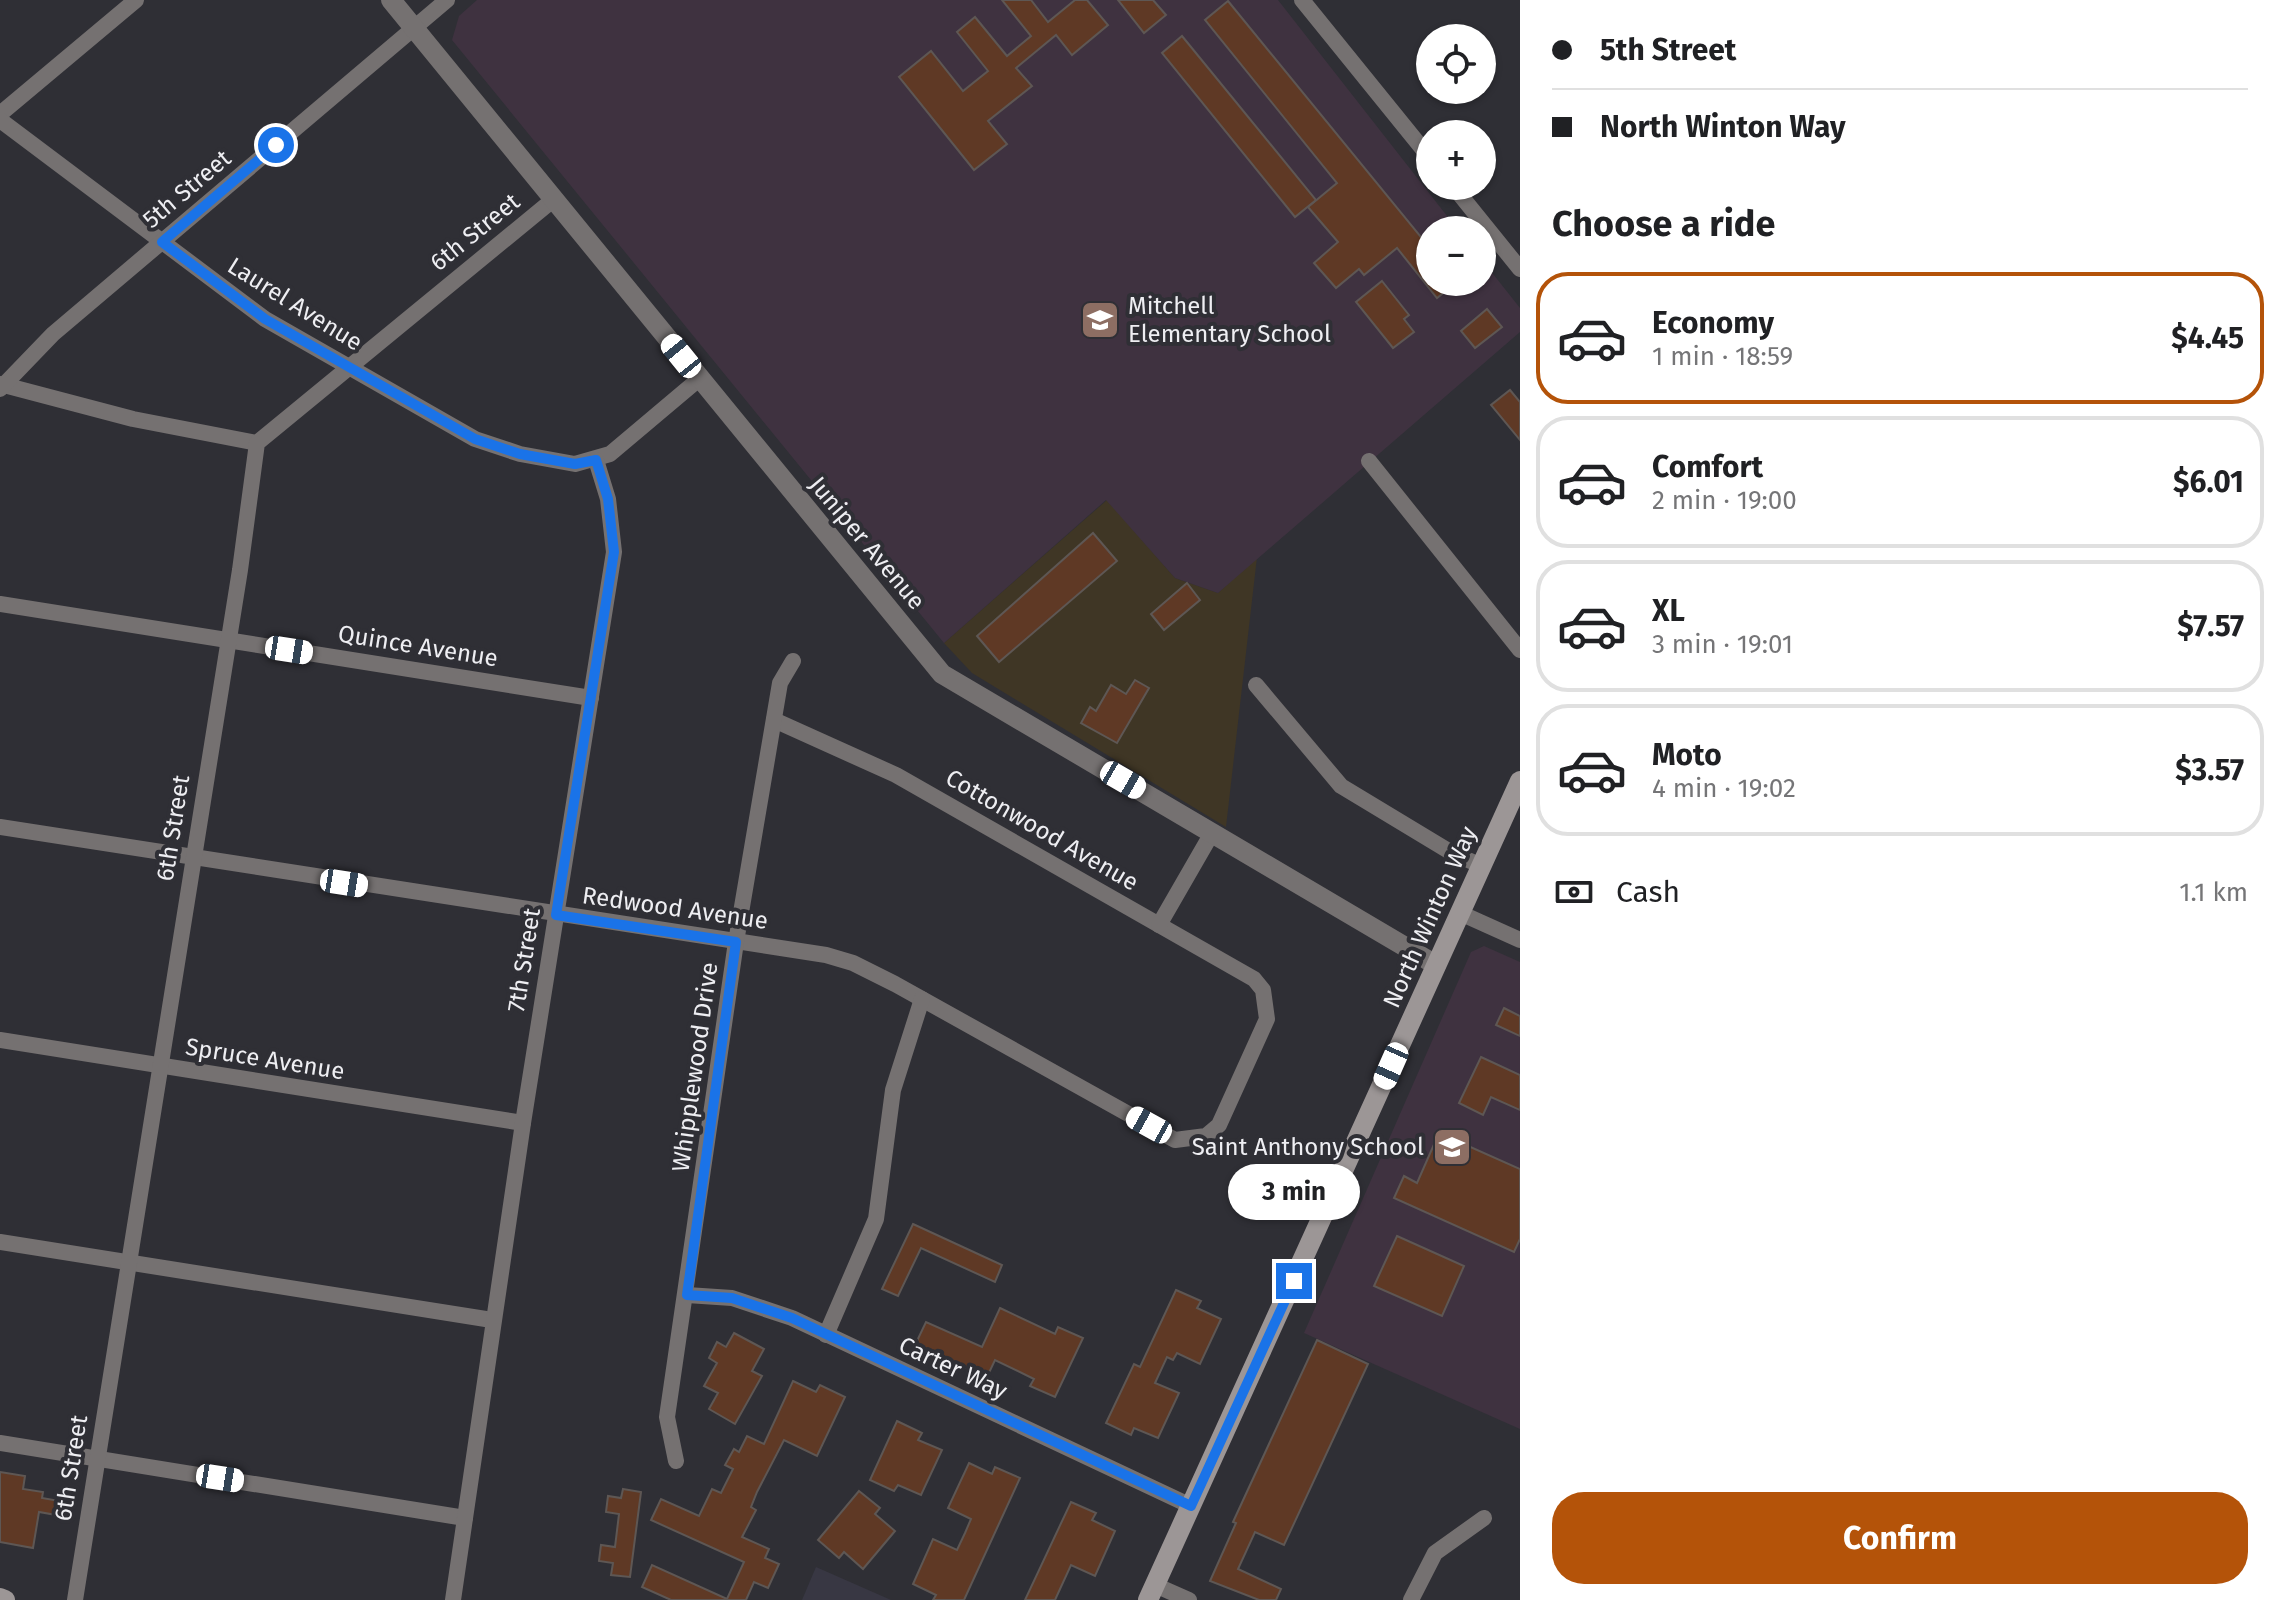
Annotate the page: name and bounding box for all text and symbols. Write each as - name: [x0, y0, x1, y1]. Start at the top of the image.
- map controls: [1416, 24, 1496, 296]
- button: locate: [1416, 24, 1496, 104]
- text: 5th Street: [1600, 32, 1736, 68]
- text: North Winton Way: [1600, 109, 1846, 145]
- button: +: [1416, 120, 1496, 200]
- route start: [258, 127, 294, 163]
- street label: 5th Street: [137, 144, 237, 234]
- street label: 6th Street: [425, 187, 526, 277]
- text: Choose a ride: [1552, 202, 1775, 246]
- button: −: [1416, 216, 1496, 296]
- street label: Laurel Avenue: [223, 251, 367, 357]
- place label: Mitchell Elementary School: [1128, 292, 1331, 348]
- school or university icon: Mitchell Elementary School: [1079, 299, 1121, 341]
- icon: car: [1556, 302, 1628, 374]
- text: Economy: [1652, 305, 1774, 341]
- text: $4.45: [2171, 320, 2244, 356]
- car: [657, 330, 705, 382]
- text: 1 min · 18:59: [1652, 341, 1793, 372]
- icon: car: [1556, 446, 1628, 518]
- text: Comfort: [1652, 449, 1763, 485]
- text: $6.01: [2173, 464, 2244, 500]
- street label: Juniper Avenue: [803, 471, 931, 615]
- text: 2 min · 19:00: [1652, 485, 1797, 516]
- icon: car: [1556, 590, 1628, 662]
- text: XL: [1652, 593, 1685, 629]
- text: $7.57: [2177, 608, 2244, 644]
- street label: Quince Avenue: [336, 620, 500, 672]
- text: 3 min · 19:01: [1652, 629, 1793, 660]
- car: [263, 634, 315, 666]
- icon: car: [1556, 734, 1628, 806]
- text: Moto: [1652, 737, 1722, 773]
- text: $3.57: [2175, 752, 2244, 788]
- car: [1096, 758, 1150, 802]
- street label: Cottonwood Avenue: [941, 763, 1143, 897]
- street label: 6th Street: [151, 773, 195, 883]
- text: 4 min · 19:02: [1652, 773, 1796, 804]
- street label: North Winton Way: [1377, 822, 1483, 1012]
- car: [318, 867, 370, 899]
- icon: cash: [1552, 870, 1596, 914]
- text: Cash: [1616, 874, 1680, 910]
- text: 1.1 km: [2179, 877, 2248, 908]
- street label: Redwood Avenue: [580, 881, 770, 935]
- street label: 7th Street: [502, 906, 546, 1014]
- street label: Whipplewood Drive: [666, 960, 724, 1174]
- street label: Spruce Avenue: [183, 1033, 347, 1085]
- car: [1370, 1039, 1412, 1093]
- car: [1122, 1103, 1176, 1147]
- school or university icon: Saint Anthony School: [1431, 1126, 1473, 1168]
- place label: Saint Anthony School: [1192, 1133, 1424, 1161]
- callout: 3 min: [1228, 1165, 1360, 1221]
- text: 3 min: [1262, 1176, 1326, 1207]
- route end: [1276, 1263, 1312, 1299]
- street label: Carter Way: [894, 1331, 1012, 1405]
- street label: 6th Street: [49, 1413, 93, 1523]
- car: [194, 1462, 246, 1494]
- button: Confirm: [1552, 1492, 2248, 1584]

